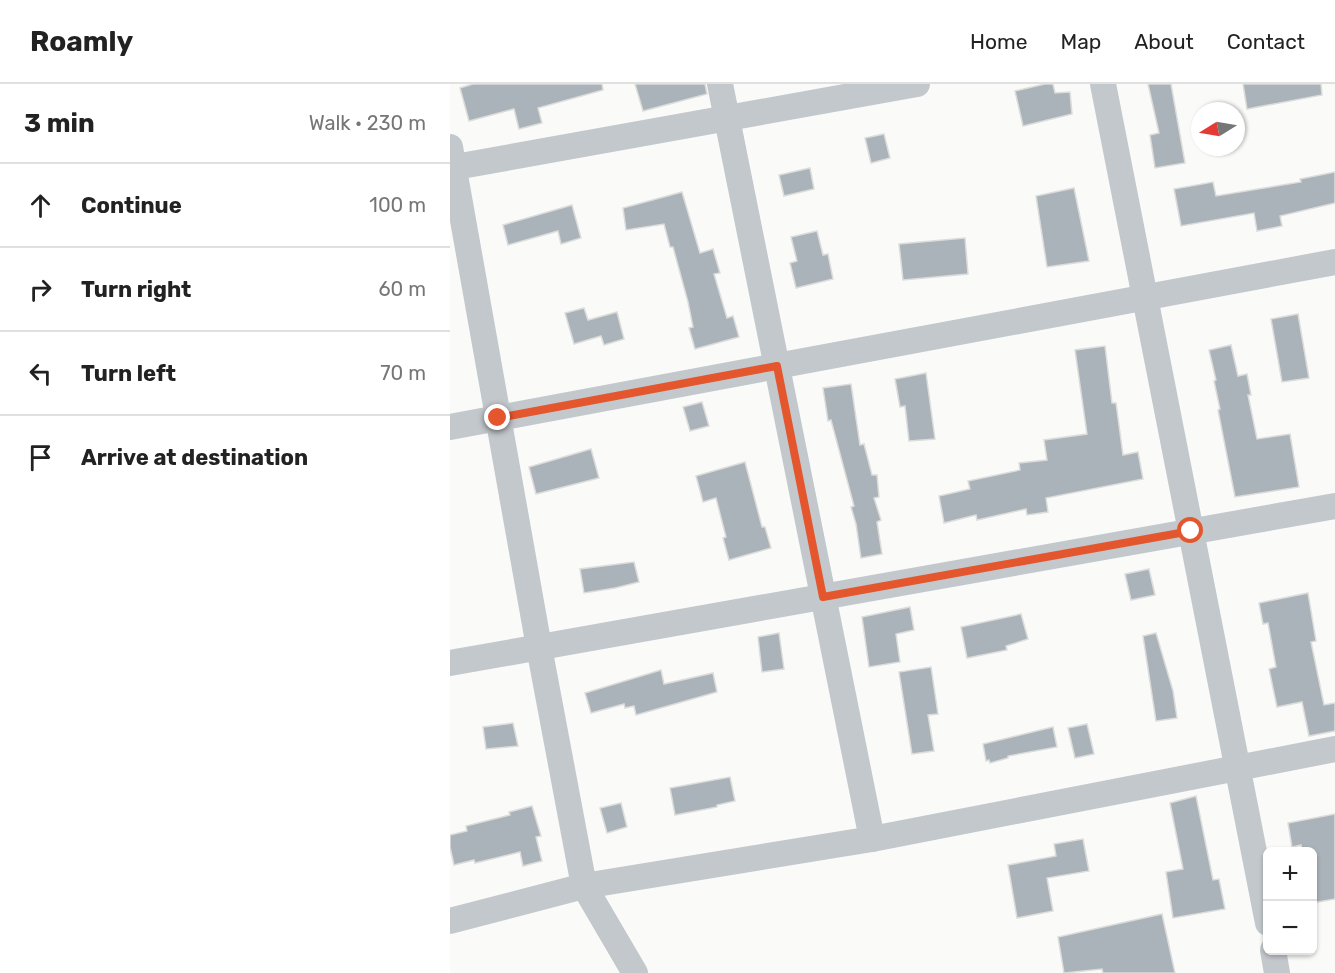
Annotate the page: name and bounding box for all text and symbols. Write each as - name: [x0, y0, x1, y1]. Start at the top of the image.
- text: Roamly: [30, 25, 133, 58]
- text: Home: [970, 29, 1027, 54]
- text: Map: [1060, 29, 1101, 54]
- text: About: [1134, 29, 1194, 54]
- text: Contact: [1227, 29, 1305, 54]
- north arrow: [1191, 102, 1245, 156]
- text: 3 min: [24, 108, 95, 139]
- text: Walk · 230 m: [309, 111, 426, 135]
- icon: ahead: [24, 189, 57, 222]
- text: Continue: [81, 192, 182, 219]
- text: 100 m: [369, 193, 426, 217]
- icon: right: [24, 273, 57, 306]
- text: Turn right: [81, 276, 191, 303]
- text: 60 m: [379, 277, 426, 301]
- icon: left: [24, 357, 57, 390]
- text: Turn left: [81, 360, 176, 387]
- text: 70 m: [380, 361, 426, 385]
- route end: [484, 404, 510, 430]
- icon: arrive: [24, 441, 57, 474]
- text: Arrive at destination: [81, 444, 308, 471]
- route start: [1177, 517, 1203, 543]
- map controls: [1263, 847, 1317, 955]
- button: +: [1263, 847, 1317, 901]
- button: −: [1263, 901, 1317, 955]

